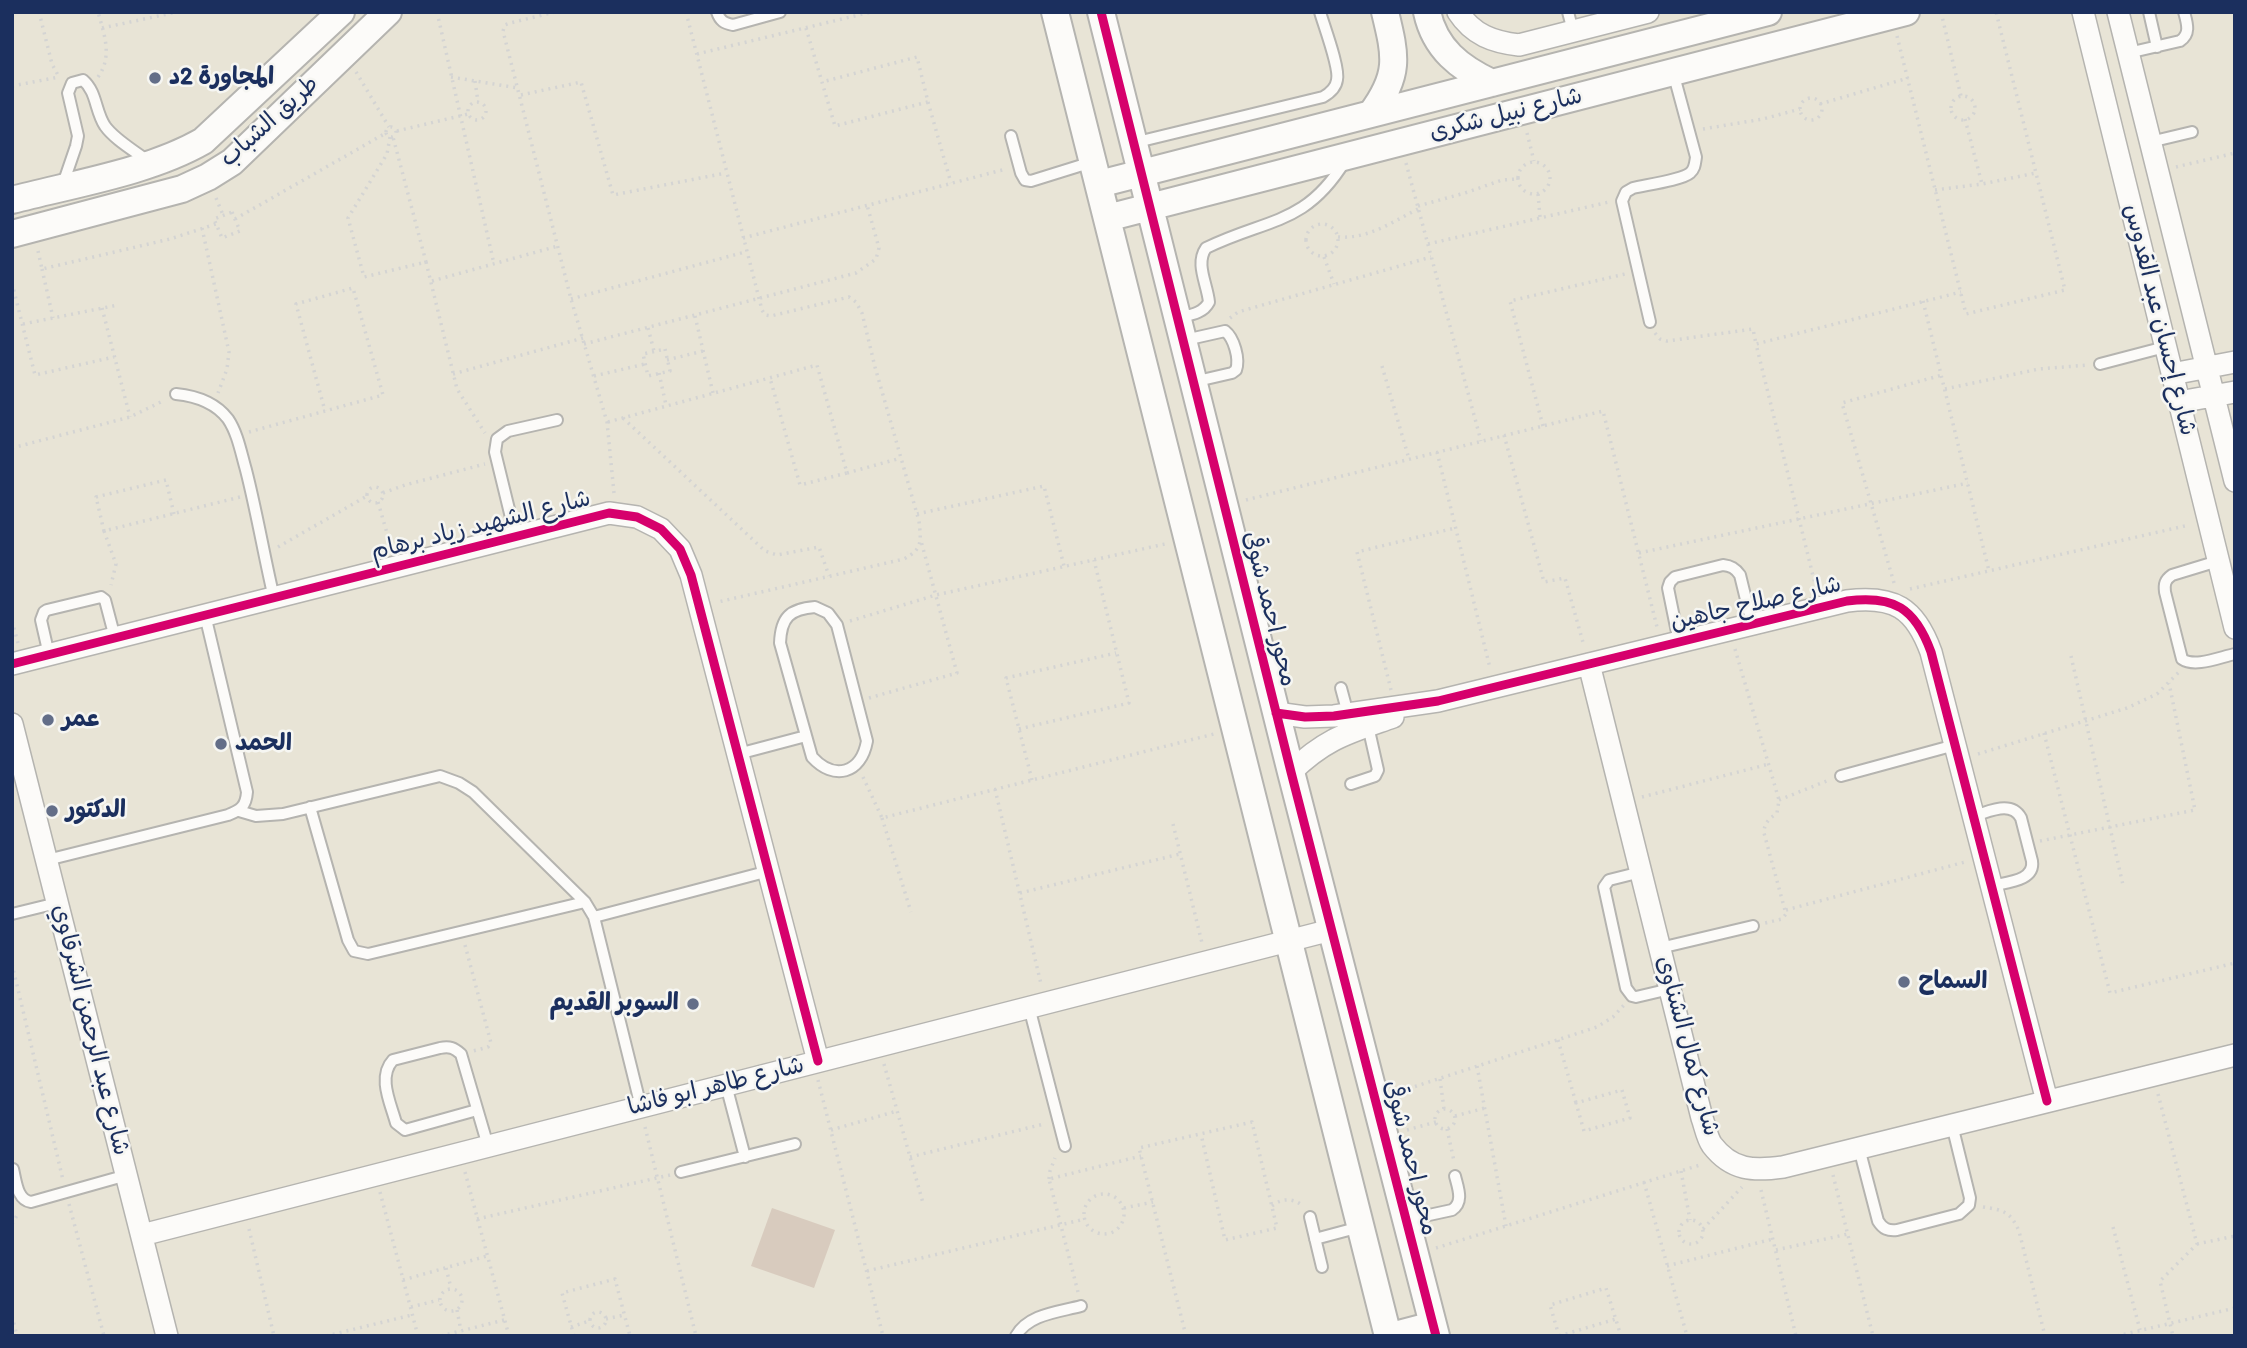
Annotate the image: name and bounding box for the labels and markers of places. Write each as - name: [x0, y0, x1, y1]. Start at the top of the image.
- place label: المجاورة 2د: [169, 64, 274, 92]
- marker: المجاورة 2د: [147, 70, 163, 86]
- place label: عمر: [62, 706, 99, 734]
- marker: عمر: [40, 712, 56, 728]
- place label: الحمد: [235, 730, 292, 758]
- marker: الحمد: [213, 736, 229, 752]
- place label: الدكتور: [66, 797, 126, 825]
- marker: الدكتور: [44, 803, 60, 819]
- place label: السماح: [1918, 968, 1987, 996]
- marker: السماح: [1896, 974, 1912, 990]
- place label: السوبر القديم: [549, 990, 679, 1018]
- marker: السوبر القديم: [685, 996, 701, 1012]

